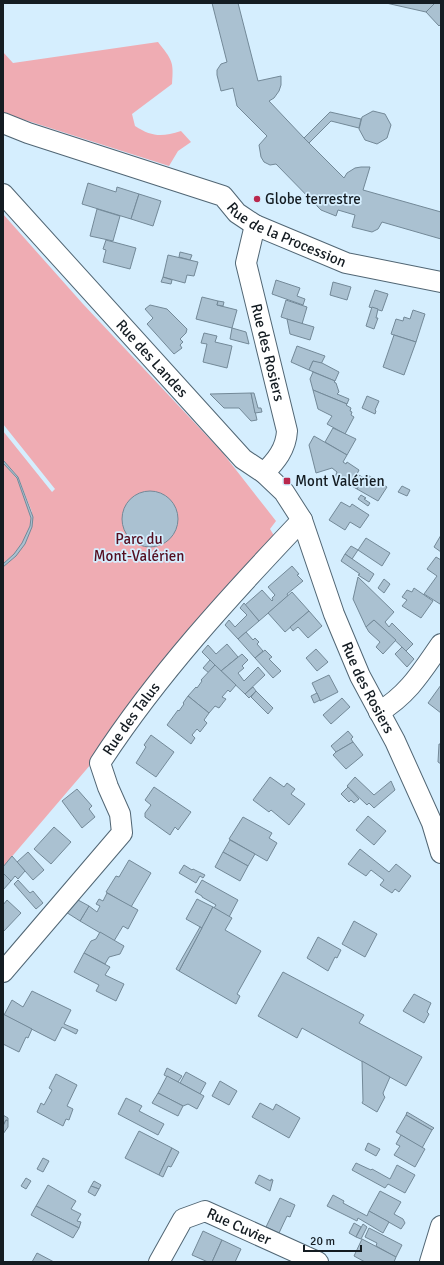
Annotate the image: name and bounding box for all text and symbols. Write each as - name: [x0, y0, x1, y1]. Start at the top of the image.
- place label: Globe terrestre: [265, 190, 361, 208]
- marker: Globe terrestre: [252, 194, 262, 204]
- street label: Rue de la Procession: [223, 199, 349, 271]
- street label: Rue des Rosiers: [247, 302, 288, 403]
- street label: Rue des Landes: [112, 316, 192, 401]
- place label: Mont Valérien: [295, 472, 385, 490]
- marker: Mont Valérien: [282, 476, 292, 486]
- park label: Parc du Mont-Valérien: [93, 530, 185, 565]
- street label: Rue des Rosiers: [338, 639, 398, 737]
- street label: Rue des Talus: [99, 678, 164, 759]
- street label: Rue Cuvier: [204, 1204, 274, 1249]
- scale bar: [304, 1227, 361, 1253]
- text: 20 m: [310, 1234, 335, 1249]

